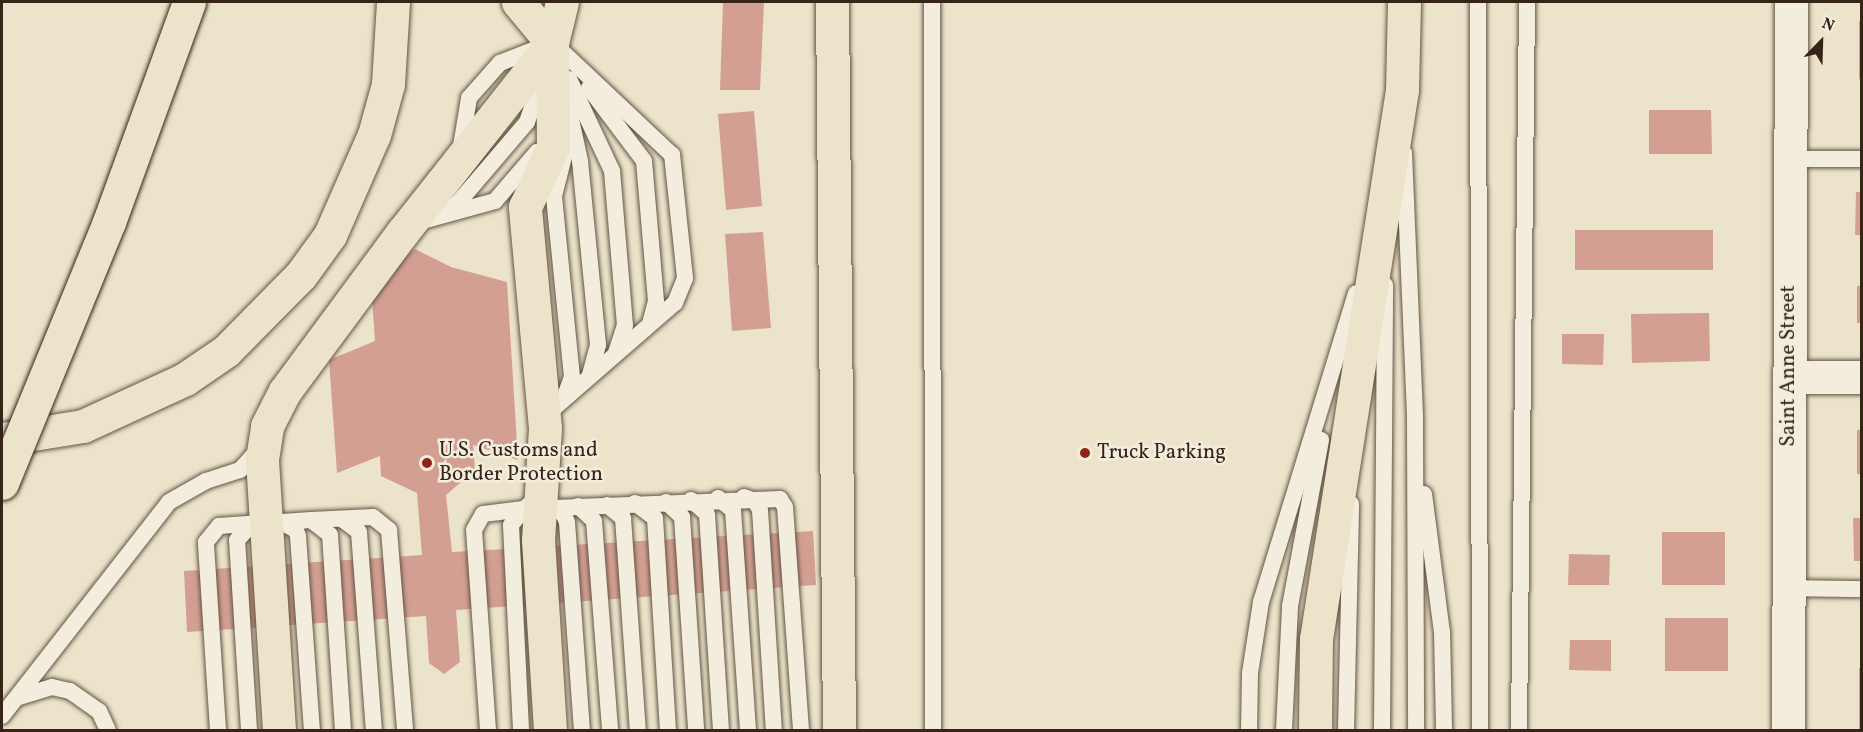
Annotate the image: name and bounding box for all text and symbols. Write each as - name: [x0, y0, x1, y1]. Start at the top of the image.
- north arrow: [1791, 12, 1851, 72]
- text: N: [1818, 13, 1838, 38]
- street label: Saint Anne Street: [1776, 285, 1802, 447]
- place label: U.S. Customs and Border Protection: [439, 438, 603, 488]
- place label: Truck Parking: [1097, 440, 1226, 466]
- marker: Truck Parking: [1078, 446, 1092, 460]
- marker: U.S. Customs and Border Protection: [420, 456, 434, 470]

